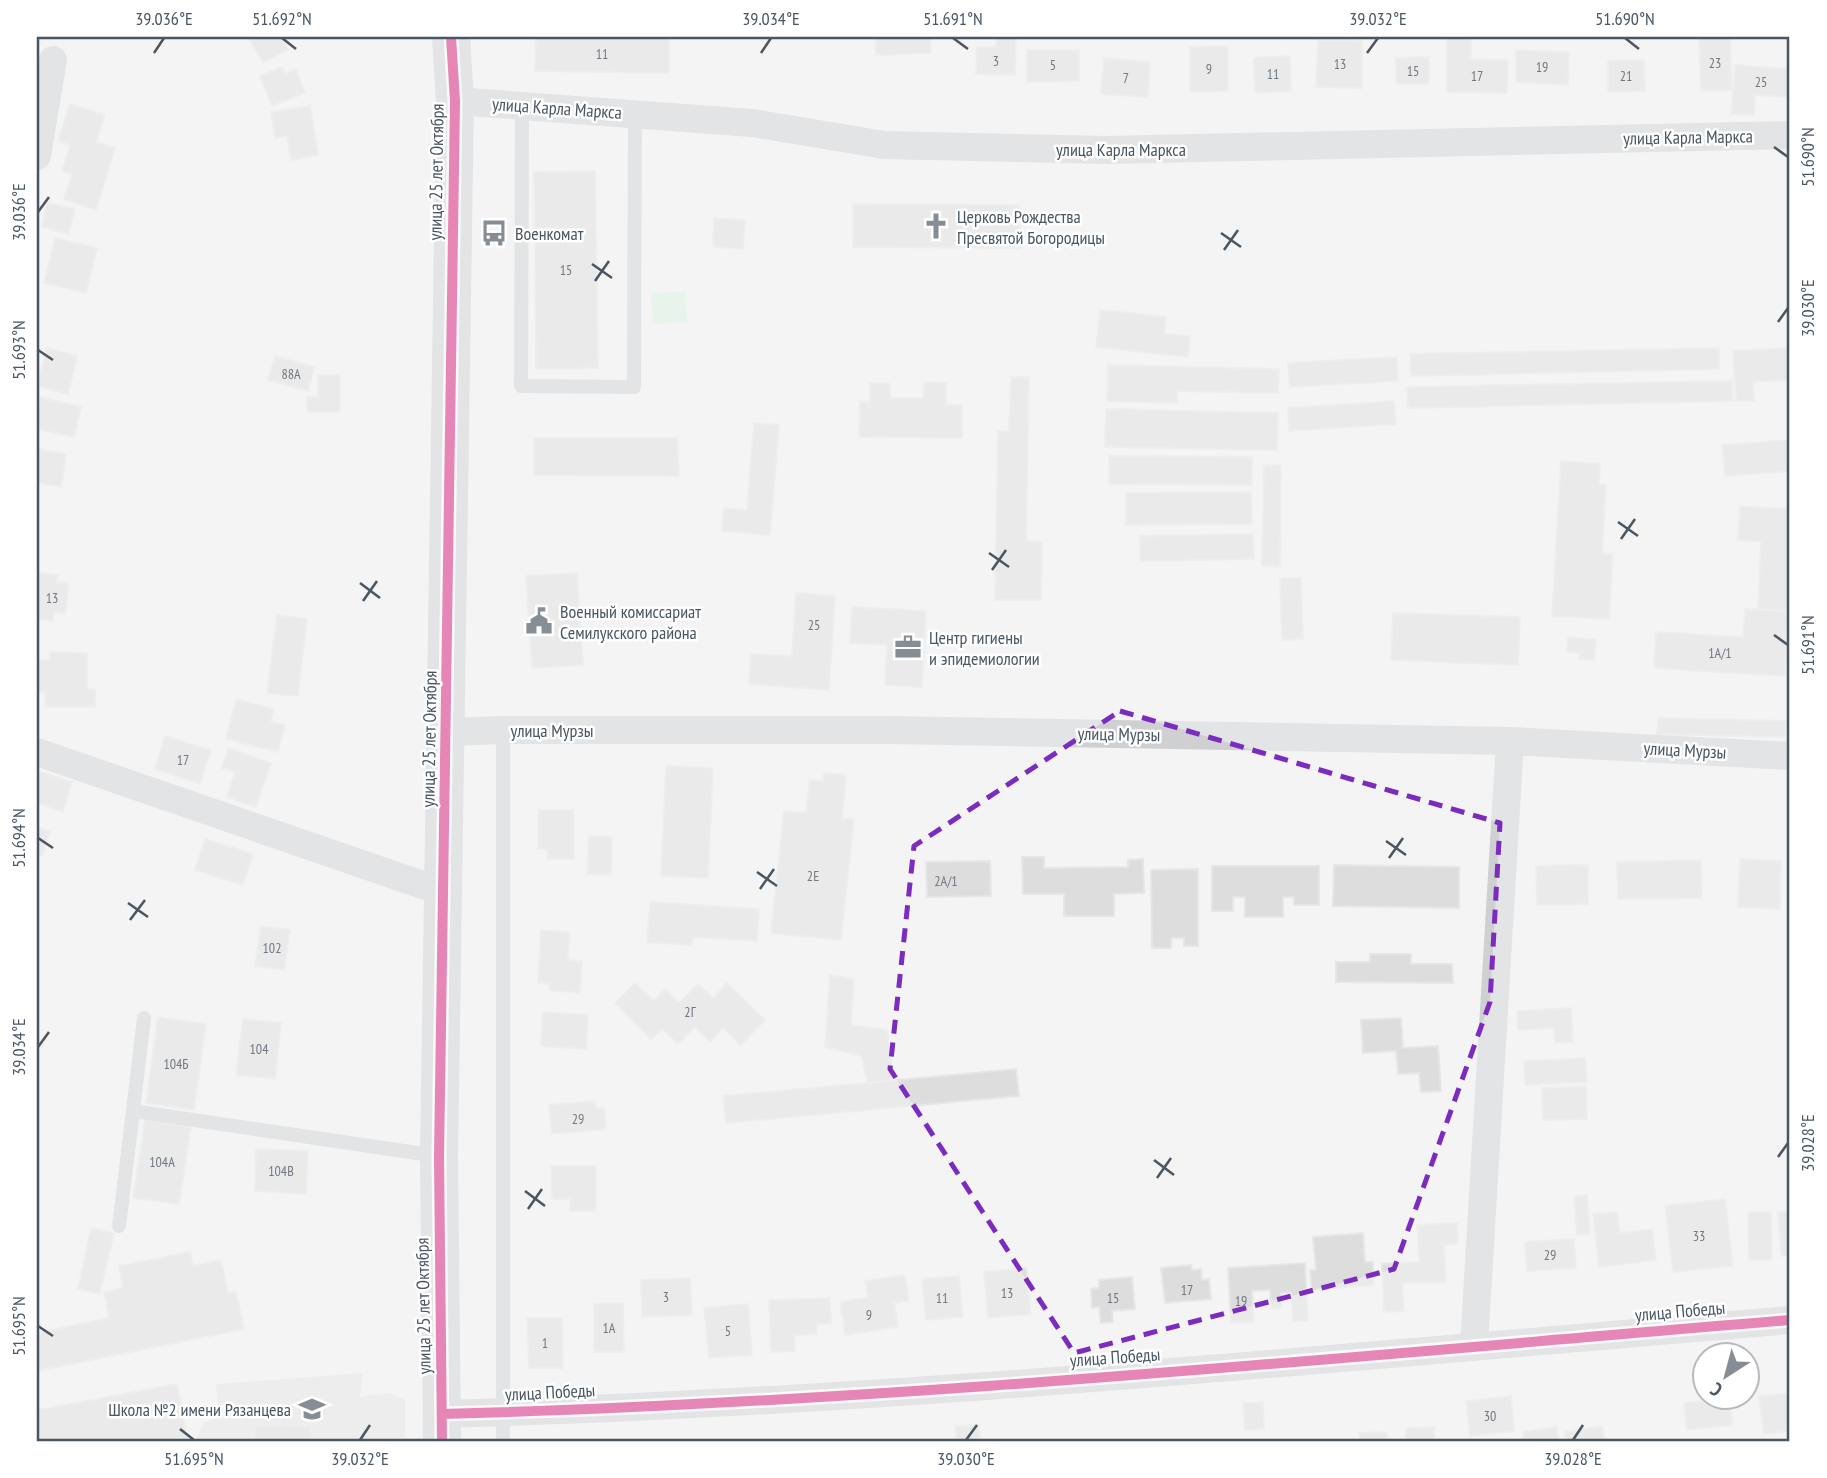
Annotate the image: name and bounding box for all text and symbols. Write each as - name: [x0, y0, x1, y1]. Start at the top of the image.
- text: 39.036°E: [135, 7, 193, 30]
- text: 51.692°N: [252, 7, 312, 30]
- text: 39.034°E: [742, 7, 800, 30]
- text: 51.691°N: [923, 7, 983, 30]
- text: 39.032°E: [1349, 7, 1407, 30]
- text: 51.690°N: [1595, 7, 1655, 30]
- house number: 11: [596, 45, 608, 63]
- house number: 3: [993, 52, 999, 70]
- house number: 23: [1709, 54, 1721, 72]
- house number: 13: [1334, 55, 1346, 73]
- house number: 5: [1050, 56, 1056, 74]
- house number: 19: [1536, 58, 1548, 76]
- house number: 9: [1206, 60, 1212, 78]
- house number: 15: [1407, 62, 1419, 80]
- house number: 11: [1267, 65, 1279, 83]
- house number: 17: [1471, 67, 1483, 85]
- house number: 21: [1620, 67, 1632, 85]
- house number: 7: [1123, 69, 1129, 87]
- house number: 25: [1755, 73, 1767, 91]
- street label: улица Карла Маркса: [491, 92, 623, 124]
- street label: улица 25 лет Октября: [423, 103, 449, 241]
- street label: улица Карла Маркса: [1623, 124, 1753, 150]
- text: 51.690°N: [1796, 127, 1819, 187]
- street label: улица Карла Маркса: [1056, 138, 1186, 161]
- text: 39.036°E: [7, 183, 30, 241]
- place label: Церковь Рождества Пресвятой Богородицы: [957, 205, 1105, 249]
- church icon: Церковь Рождества Пресвятой Богородицы: [921, 211, 951, 241]
- bus stop icon: Военкомат: [479, 218, 509, 248]
- place label: Военкомат: [515, 222, 584, 245]
- house number: 15: [560, 261, 572, 279]
- text: 39.030°E: [1796, 279, 1819, 337]
- text: 51.693°N: [7, 320, 30, 380]
- house number: 88А: [281, 365, 301, 383]
- house number: 13: [46, 589, 58, 607]
- place label: Военный комиссариат Семилукского района: [560, 600, 701, 644]
- public building icon: Военный комиссариат Семилукского района: [524, 606, 554, 636]
- text: 51.691°N: [1796, 615, 1819, 675]
- house number: 25: [808, 616, 820, 634]
- place label: Центр гигиены и эпидемиологии: [929, 626, 1040, 670]
- office icon: Центр гигиены и эпидемиологии: [893, 632, 923, 662]
- house number: 1А/1: [1708, 644, 1732, 662]
- street label: улица 25 лет Октября: [416, 670, 442, 808]
- street label: улица Мурзы: [511, 719, 593, 742]
- street label: улица Мурзы: [1077, 722, 1161, 746]
- street label: улица Мурзы: [1643, 736, 1727, 764]
- house number: 17: [177, 751, 189, 769]
- text: 51.694°N: [7, 808, 30, 868]
- house number: 2Е: [807, 867, 819, 885]
- house number: 2А/1: [934, 872, 958, 890]
- house number: 102: [263, 939, 281, 957]
- house number: 2Г: [684, 1003, 697, 1021]
- text: 39.034°E: [7, 1018, 30, 1076]
- house number: 104: [250, 1040, 269, 1058]
- house number: 104Б: [163, 1055, 189, 1073]
- house number: 29: [572, 1110, 584, 1128]
- text: 39.028°E: [1796, 1114, 1819, 1172]
- house number: 104А: [149, 1153, 175, 1171]
- house number: 104В: [268, 1162, 294, 1180]
- house number: 33: [1693, 1227, 1705, 1245]
- street label: улица 25 лет Октября: [410, 1237, 436, 1375]
- house number: 29: [1544, 1246, 1556, 1264]
- house number: 17: [1181, 1281, 1193, 1299]
- house number: 13: [1001, 1284, 1013, 1302]
- house number: 3: [663, 1288, 669, 1306]
- house number: 11: [936, 1289, 948, 1307]
- house number: 15: [1107, 1289, 1119, 1307]
- house number: 19: [1235, 1292, 1247, 1310]
- text: 51.695°N: [7, 1296, 30, 1356]
- street label: улица Победы: [1634, 1296, 1726, 1326]
- house number: 9: [866, 1306, 872, 1324]
- house number: 1А: [603, 1319, 616, 1337]
- house number: 5: [725, 1322, 731, 1340]
- house number: 1: [542, 1334, 548, 1352]
- street label: улица Победы: [1069, 1342, 1161, 1372]
- north arrow: [1690, 1342, 1760, 1412]
- text: С: [1705, 1377, 1727, 1402]
- street label: улица Победы: [504, 1378, 596, 1406]
- school or university icon: Школа №2 имени Рязанцева: [297, 1394, 327, 1424]
- place label: Школа №2 имени Рязанцева: [108, 1398, 291, 1421]
- house number: 30: [1484, 1407, 1496, 1425]
- text: 51.695°N: [164, 1447, 224, 1470]
- text: 39.032°E: [331, 1447, 389, 1470]
- text: 39.030°E: [937, 1447, 995, 1470]
- text: 39.028°E: [1544, 1447, 1602, 1470]

